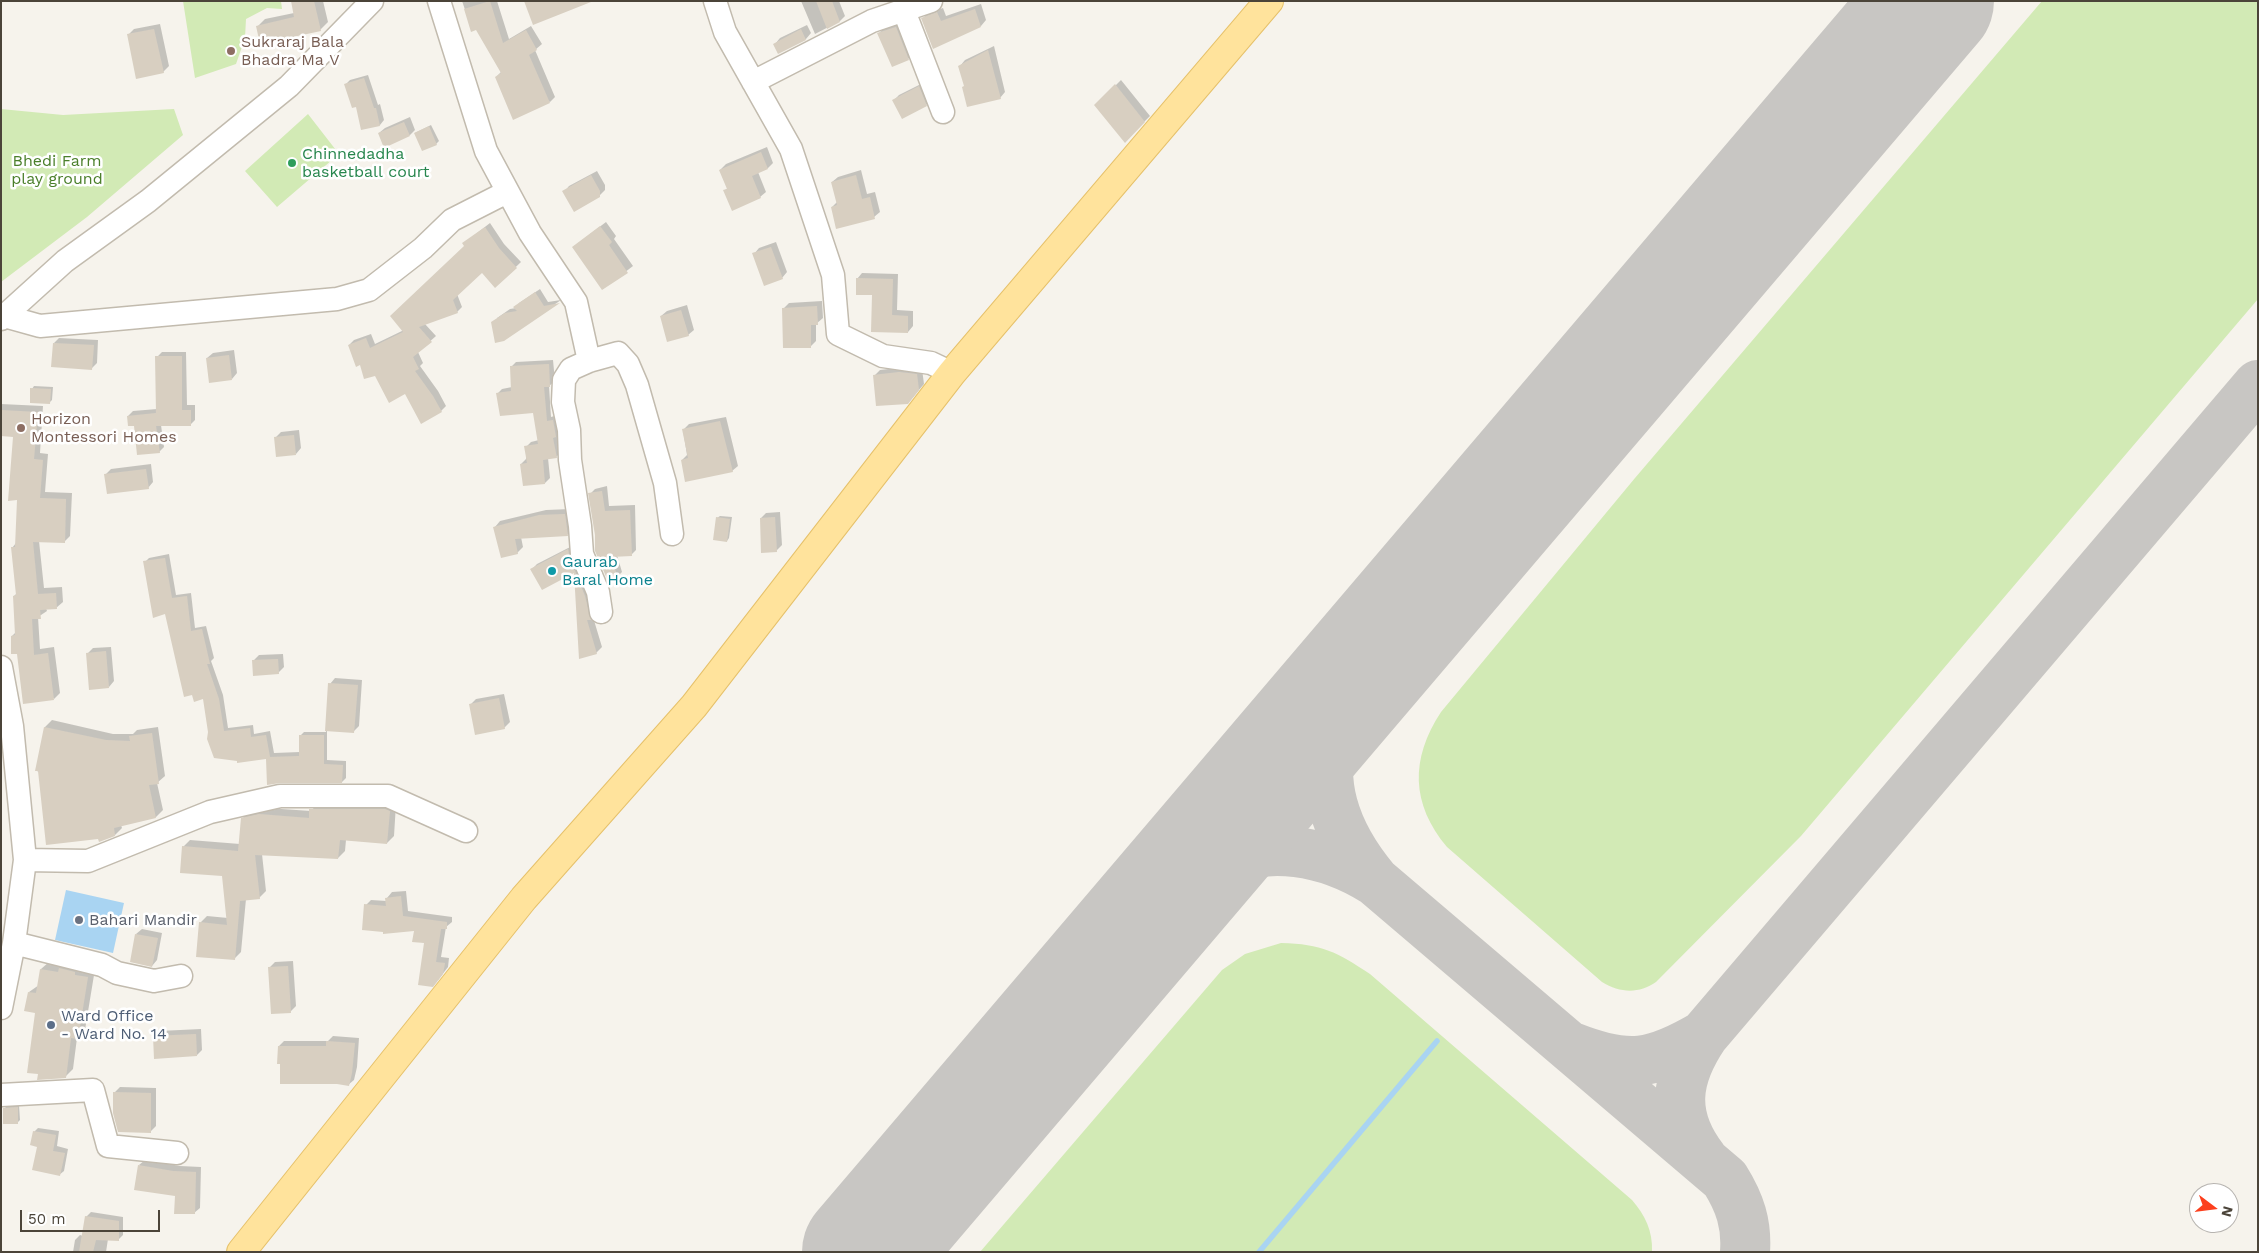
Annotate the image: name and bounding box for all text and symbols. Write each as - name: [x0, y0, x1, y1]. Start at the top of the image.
- place label: Sukraraj Bala Bhadra Ma V: [241, 32, 344, 70]
- marker: Sukraraj Bala Bhadra Ma V: [225, 45, 237, 57]
- place label: Chinnedadha basketball court: [302, 144, 430, 182]
- park label: Bhedi Farm play ground: [11, 151, 103, 189]
- marker: Chinnedadha basketball court: [286, 157, 298, 169]
- place label: Horizon Montessori Homes: [31, 409, 177, 447]
- marker: Horizon Montessori Homes: [15, 422, 27, 434]
- place label: Gaurab Baral Home: [562, 552, 653, 590]
- marker: Gaurab Baral Home: [546, 565, 558, 577]
- place label: Bahari Mandir: [89, 910, 197, 930]
- marker: Bahari Mandir: [73, 914, 85, 926]
- place label: Ward Office - Ward No. 14: [61, 1006, 167, 1044]
- marker: Ward Office - Ward No. 14: [45, 1019, 57, 1031]
- north arrow: [2189, 1183, 2239, 1233]
- scale bar: [22, 1200, 162, 1232]
- text: N: [2218, 1205, 2237, 1219]
- text: 50 m: [28, 1210, 65, 1228]

